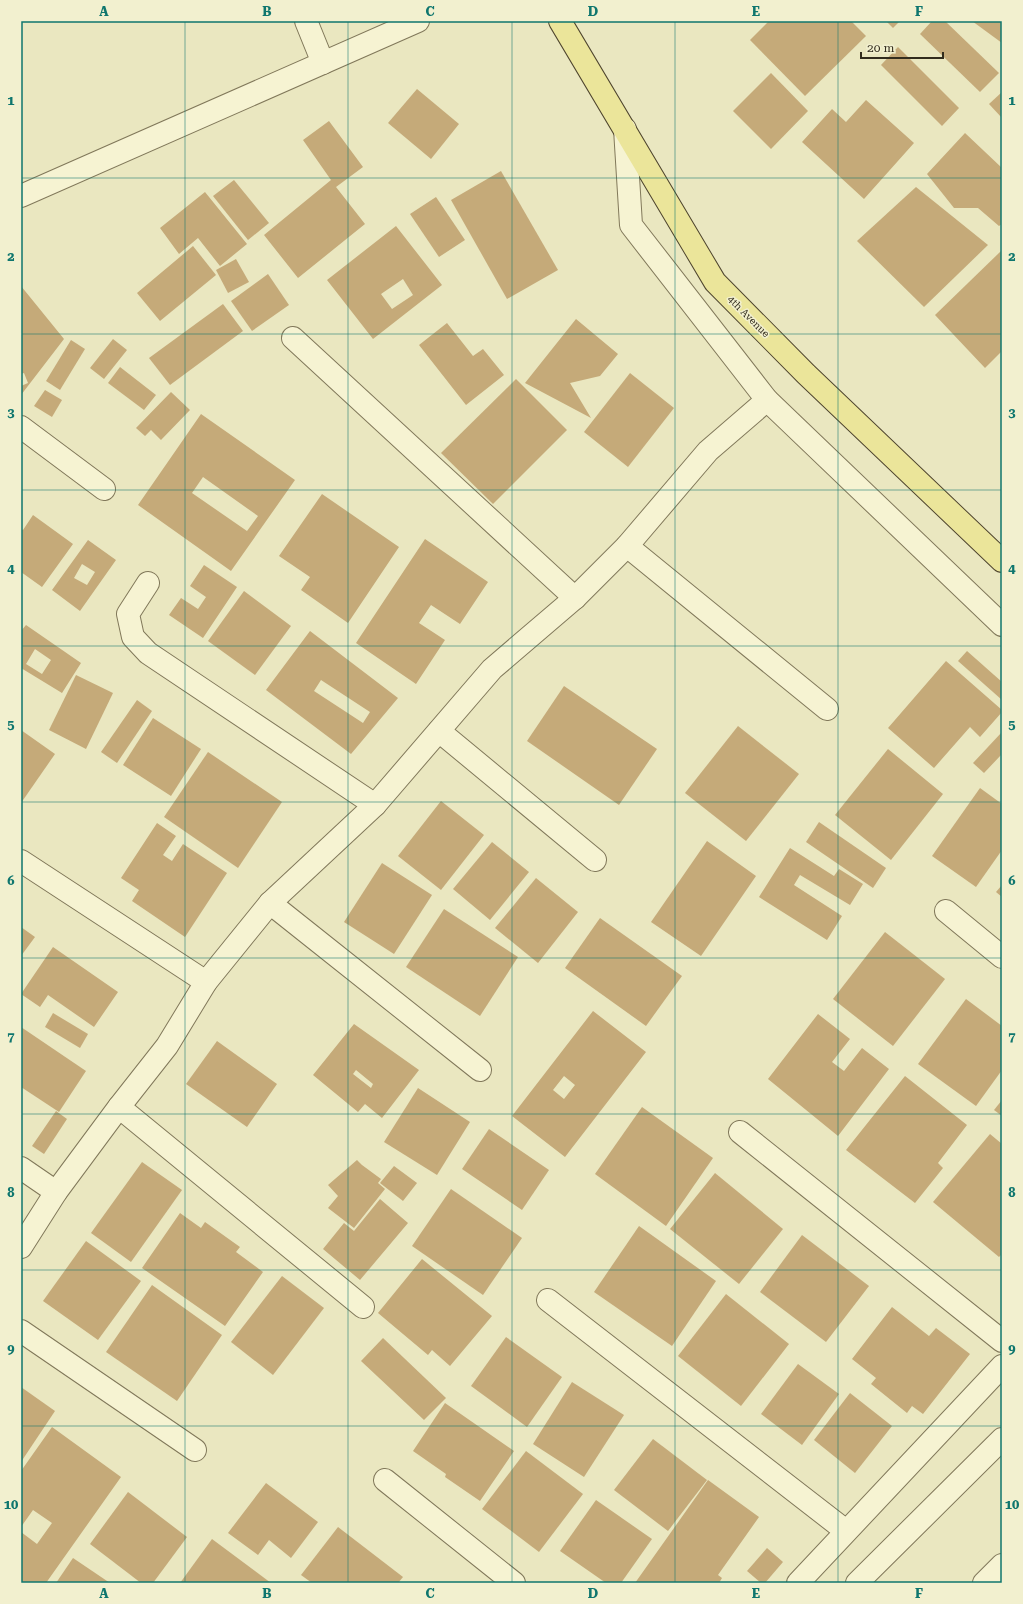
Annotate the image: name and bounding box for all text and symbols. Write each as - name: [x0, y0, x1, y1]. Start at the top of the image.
- text: A: [99, 4, 109, 19]
- text: B: [262, 4, 272, 19]
- text: C: [425, 4, 435, 19]
- text: D: [588, 4, 598, 19]
- text: E: [752, 4, 760, 19]
- text: F: [915, 4, 923, 19]
- scale bar: [861, 34, 943, 60]
- text: 20 m: [867, 41, 894, 55]
- text: 1: [7, 93, 15, 108]
- text: 1: [1008, 93, 1016, 108]
- text: 2: [7, 249, 15, 264]
- text: 2: [1008, 249, 1016, 264]
- street label: 4th Avenue: [726, 293, 772, 340]
- text: 3: [7, 405, 15, 420]
- text: 3: [1008, 405, 1016, 420]
- text: 4: [7, 561, 15, 576]
- text: 4: [1008, 561, 1016, 576]
- text: 5: [7, 717, 15, 732]
- text: 5: [1008, 717, 1016, 732]
- text: 6: [7, 873, 15, 888]
- text: 6: [1008, 873, 1016, 888]
- text: 7: [7, 1029, 15, 1044]
- text: 7: [1008, 1029, 1016, 1044]
- text: 8: [7, 1185, 15, 1200]
- text: 8: [1008, 1185, 1016, 1200]
- text: 9: [7, 1341, 15, 1356]
- text: 9: [1008, 1341, 1016, 1356]
- text: 10: [4, 1497, 18, 1512]
- text: 10: [1005, 1497, 1019, 1512]
- text: A: [99, 1586, 109, 1601]
- text: B: [262, 1586, 272, 1601]
- text: C: [425, 1586, 435, 1601]
- text: D: [588, 1586, 598, 1601]
- text: E: [752, 1586, 760, 1601]
- text: F: [915, 1586, 923, 1601]

